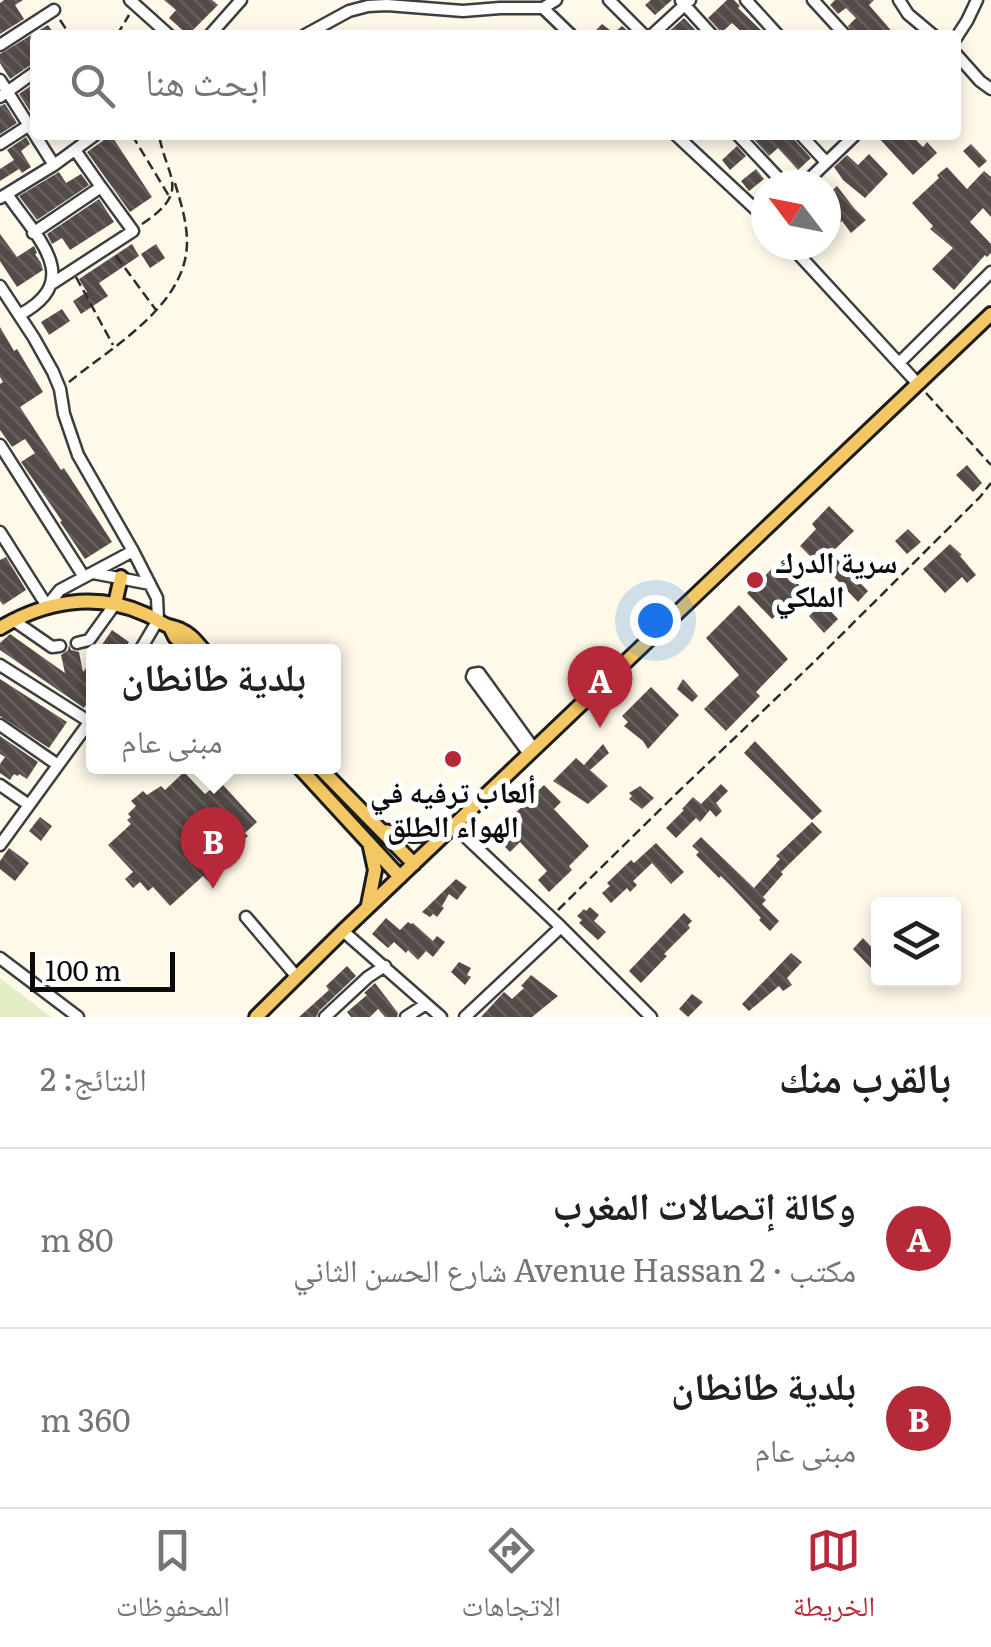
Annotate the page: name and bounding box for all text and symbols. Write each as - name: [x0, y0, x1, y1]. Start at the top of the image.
- search box: [30, 30, 961, 140]
- text: ابحث هنا: [145, 51, 268, 108]
- icon: search: [65, 58, 120, 113]
- north arrow: [751, 170, 841, 260]
- place label: سرية الدرك الملكي: [775, 538, 898, 620]
- marker: سرية الدرك الملكي: [744, 569, 766, 591]
- your location: [630, 595, 681, 646]
- popup: [86, 644, 341, 774]
- text: بلدية طانطان: [121, 646, 306, 703]
- pin: A: [568, 646, 632, 728]
- text: مبنى عام: [121, 715, 223, 763]
- marker: ألعاب ترفيه في الهواء الطلق: [442, 748, 464, 770]
- place label: ألعاب ترفيه في الهواء الطلق: [370, 768, 536, 846]
- pin: B: [180, 806, 246, 889]
- map controls: [871, 897, 961, 987]
- button: layers: [871, 897, 961, 987]
- scale bar: [30, 947, 175, 991]
- text: 100 m: [45, 948, 122, 990]
- text: بالقرب منك: [779, 1044, 951, 1106]
- text: النتائج: 2: [40, 1053, 147, 1101]
- text: وكالة إتصالات المغرب: [552, 1175, 856, 1232]
- text: 80 m: [40, 1214, 114, 1262]
- text: A: [906, 1214, 931, 1262]
- text: مكتب · Avenue Hassan 2 شارع الحسن الثاني: [293, 1244, 856, 1292]
- text: بلدية طانطان: [671, 1355, 856, 1412]
- text: 360 m: [40, 1394, 130, 1442]
- text: B: [907, 1394, 930, 1442]
- text: مبنى عام: [754, 1424, 856, 1472]
- tab: المحفوظات: [116, 1523, 230, 1634]
- tab: الاتجاهات: [462, 1523, 561, 1634]
- tab: الخريطة: [793, 1523, 875, 1634]

